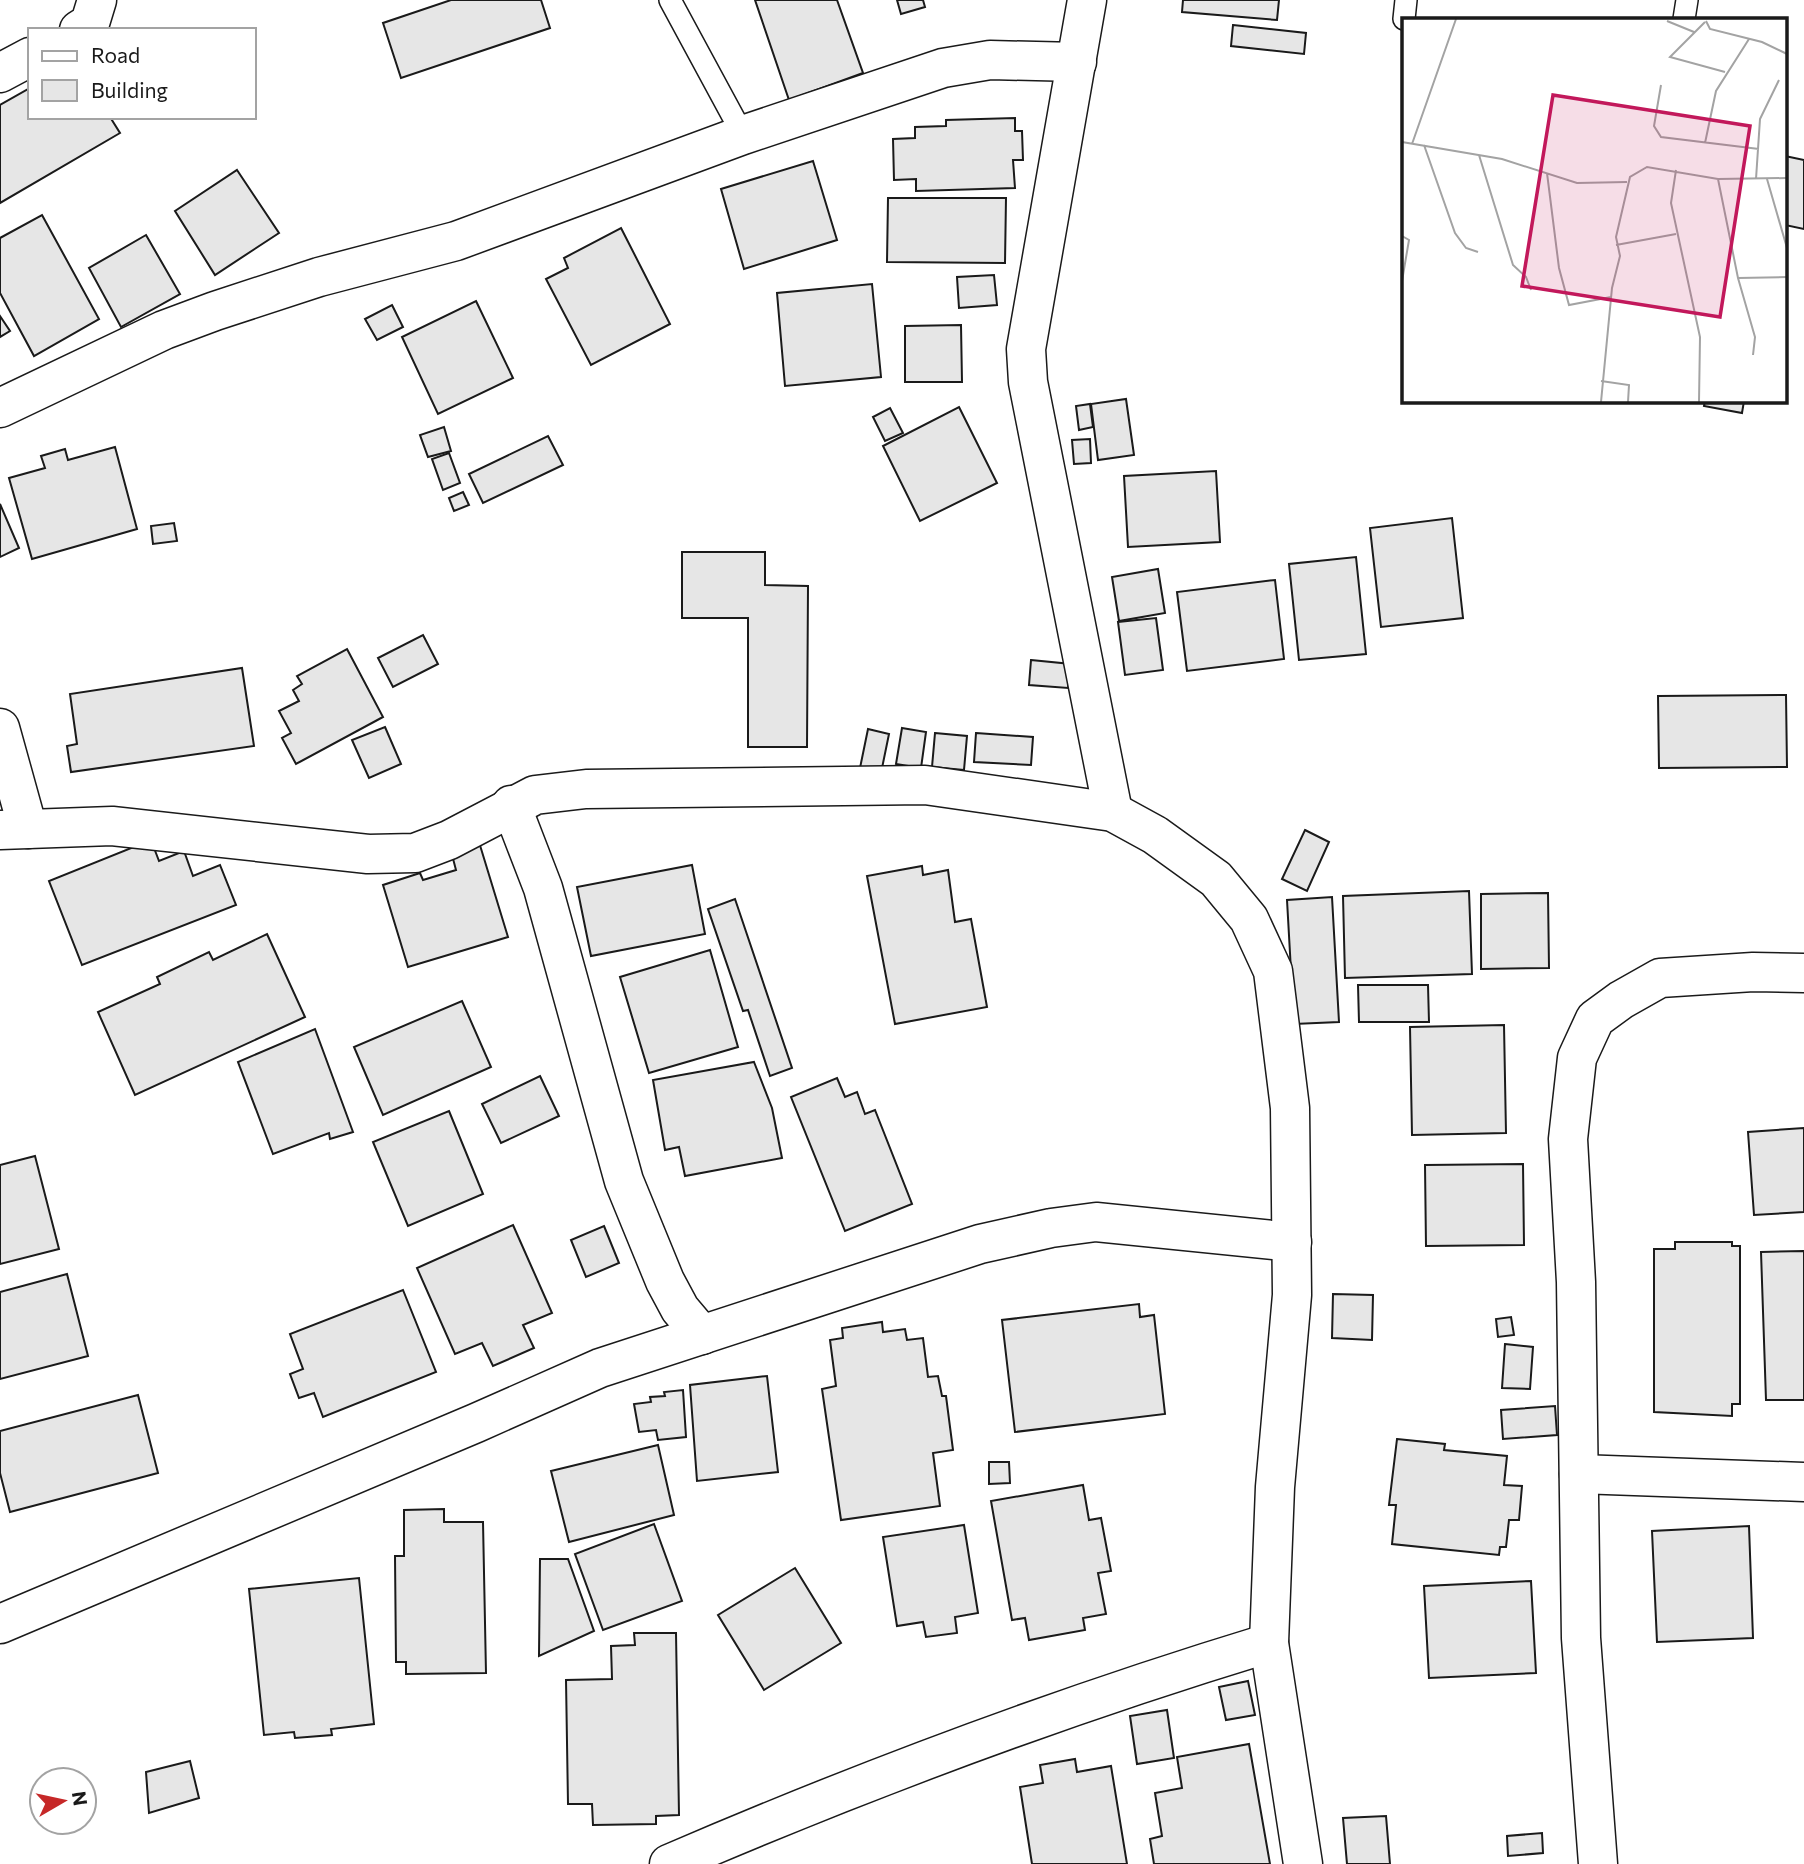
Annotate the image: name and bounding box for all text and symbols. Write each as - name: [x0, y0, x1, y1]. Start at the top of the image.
- inset map: [1402, 18, 1786, 402]
- legend: [28, 28, 256, 119]
- text: Road: [91, 42, 140, 67]
- text: Building: [91, 77, 168, 102]
- north arrow: [28, 1766, 98, 1836]
- text: N: [68, 1789, 93, 1807]

